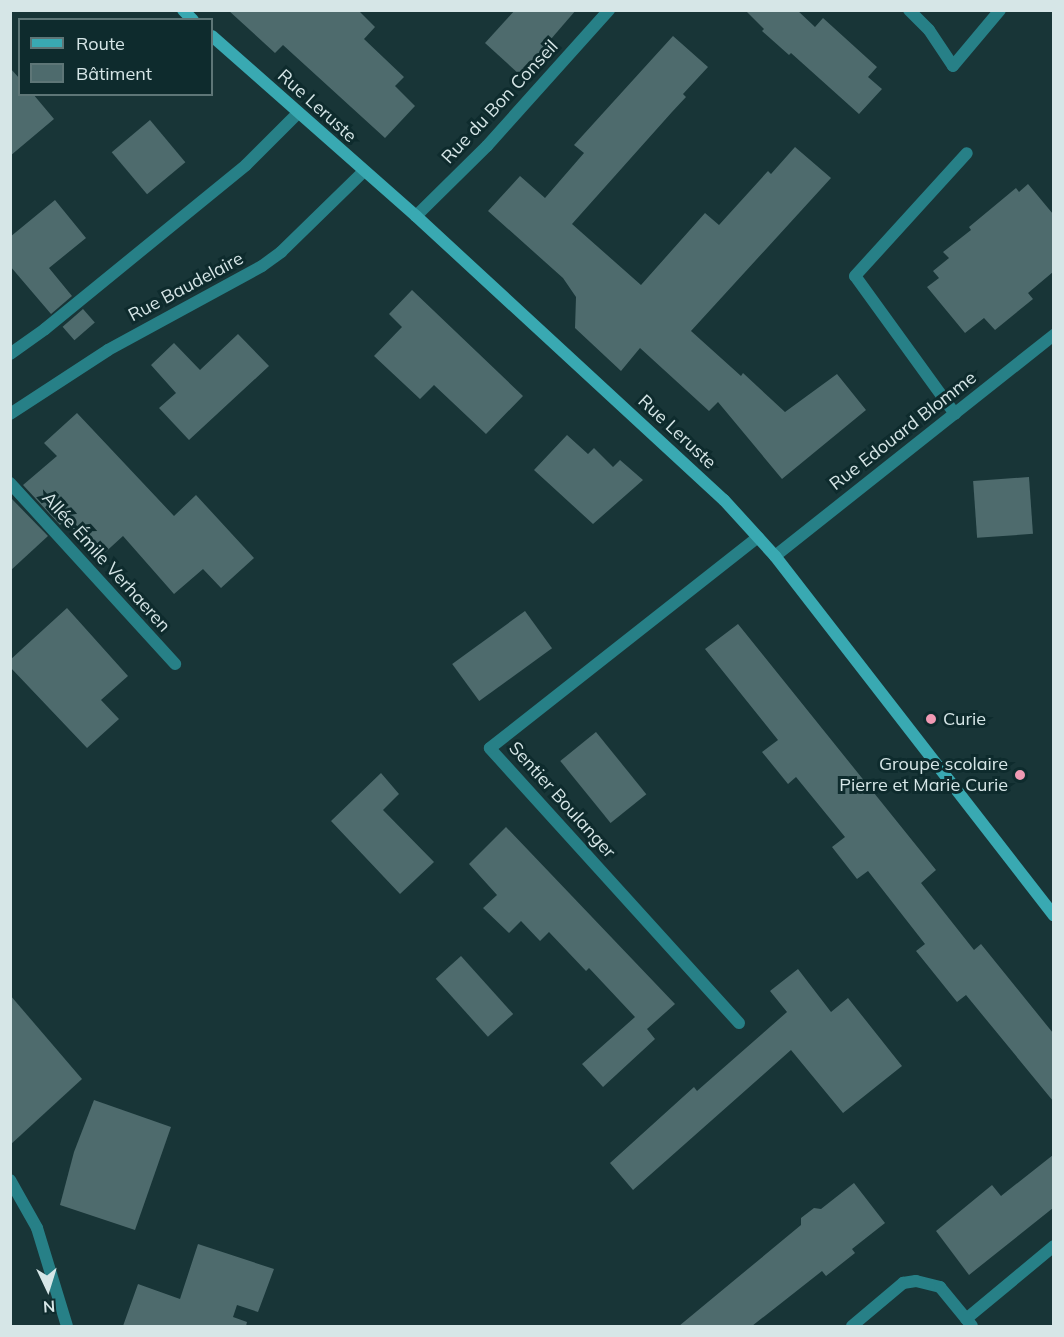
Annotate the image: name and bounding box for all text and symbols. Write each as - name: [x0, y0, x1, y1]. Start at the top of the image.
- legend: [18, 18, 213, 96]
- text: Route: [76, 32, 125, 55]
- street label: Rue du Bon Conseil: [437, 36, 563, 168]
- text: Bâtiment: [76, 62, 152, 85]
- street label: Rue Leruste: [273, 65, 361, 147]
- street label: Rue Baudelaire: [125, 248, 247, 326]
- street label: Rue Edouard Blomme: [825, 367, 981, 495]
- street label: Rue Leruste: [634, 390, 720, 474]
- street label: Allée Émile Verhaeren: [37, 487, 175, 637]
- place label: Curie: [943, 708, 986, 730]
- marker: Curie: [924, 712, 938, 726]
- street label: Sentier Boulanger: [504, 737, 620, 863]
- place label: Groupe scolaire Pierre et Marie Curie: [839, 754, 1008, 796]
- marker: Groupe scolaire Pierre et Marie Curie: [1013, 768, 1027, 782]
- north arrow: [18, 1259, 78, 1319]
- text: N: [43, 1297, 56, 1317]

